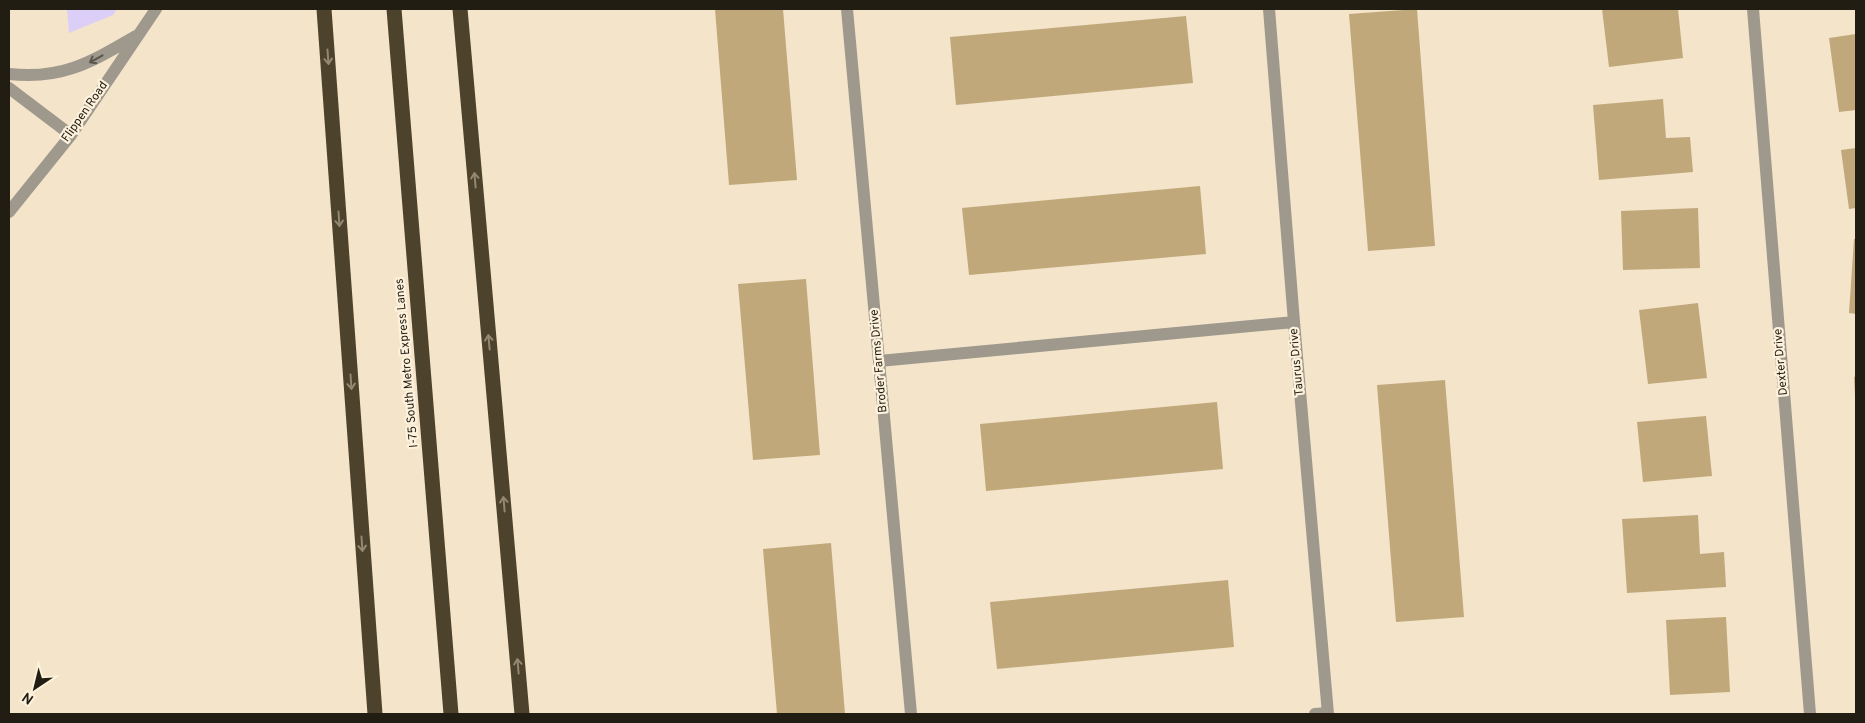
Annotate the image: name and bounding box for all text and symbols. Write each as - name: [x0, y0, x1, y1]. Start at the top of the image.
- one-way arrow: [323, 49, 332, 65]
- one-way arrow: [89, 54, 104, 64]
- street label: Flippen Road: [58, 79, 112, 145]
- one-way arrow: [470, 172, 480, 188]
- one-way arrow: [335, 211, 344, 227]
- street label: I-75 South Metro Express Lanes: [392, 278, 422, 448]
- street label: Broder Farms Drive: [867, 309, 891, 413]
- street label: Taurus Drive: [1286, 328, 1308, 396]
- street label: Dexter Drive: [1770, 328, 1792, 396]
- one-way arrow: [485, 334, 494, 350]
- one-way arrow: [346, 373, 355, 389]
- one-way arrow: [499, 496, 509, 512]
- one-way arrow: [358, 535, 367, 551]
- one-way arrow: [513, 658, 523, 674]
- north arrow: [10, 663, 60, 713]
- text: N: [19, 688, 37, 707]

